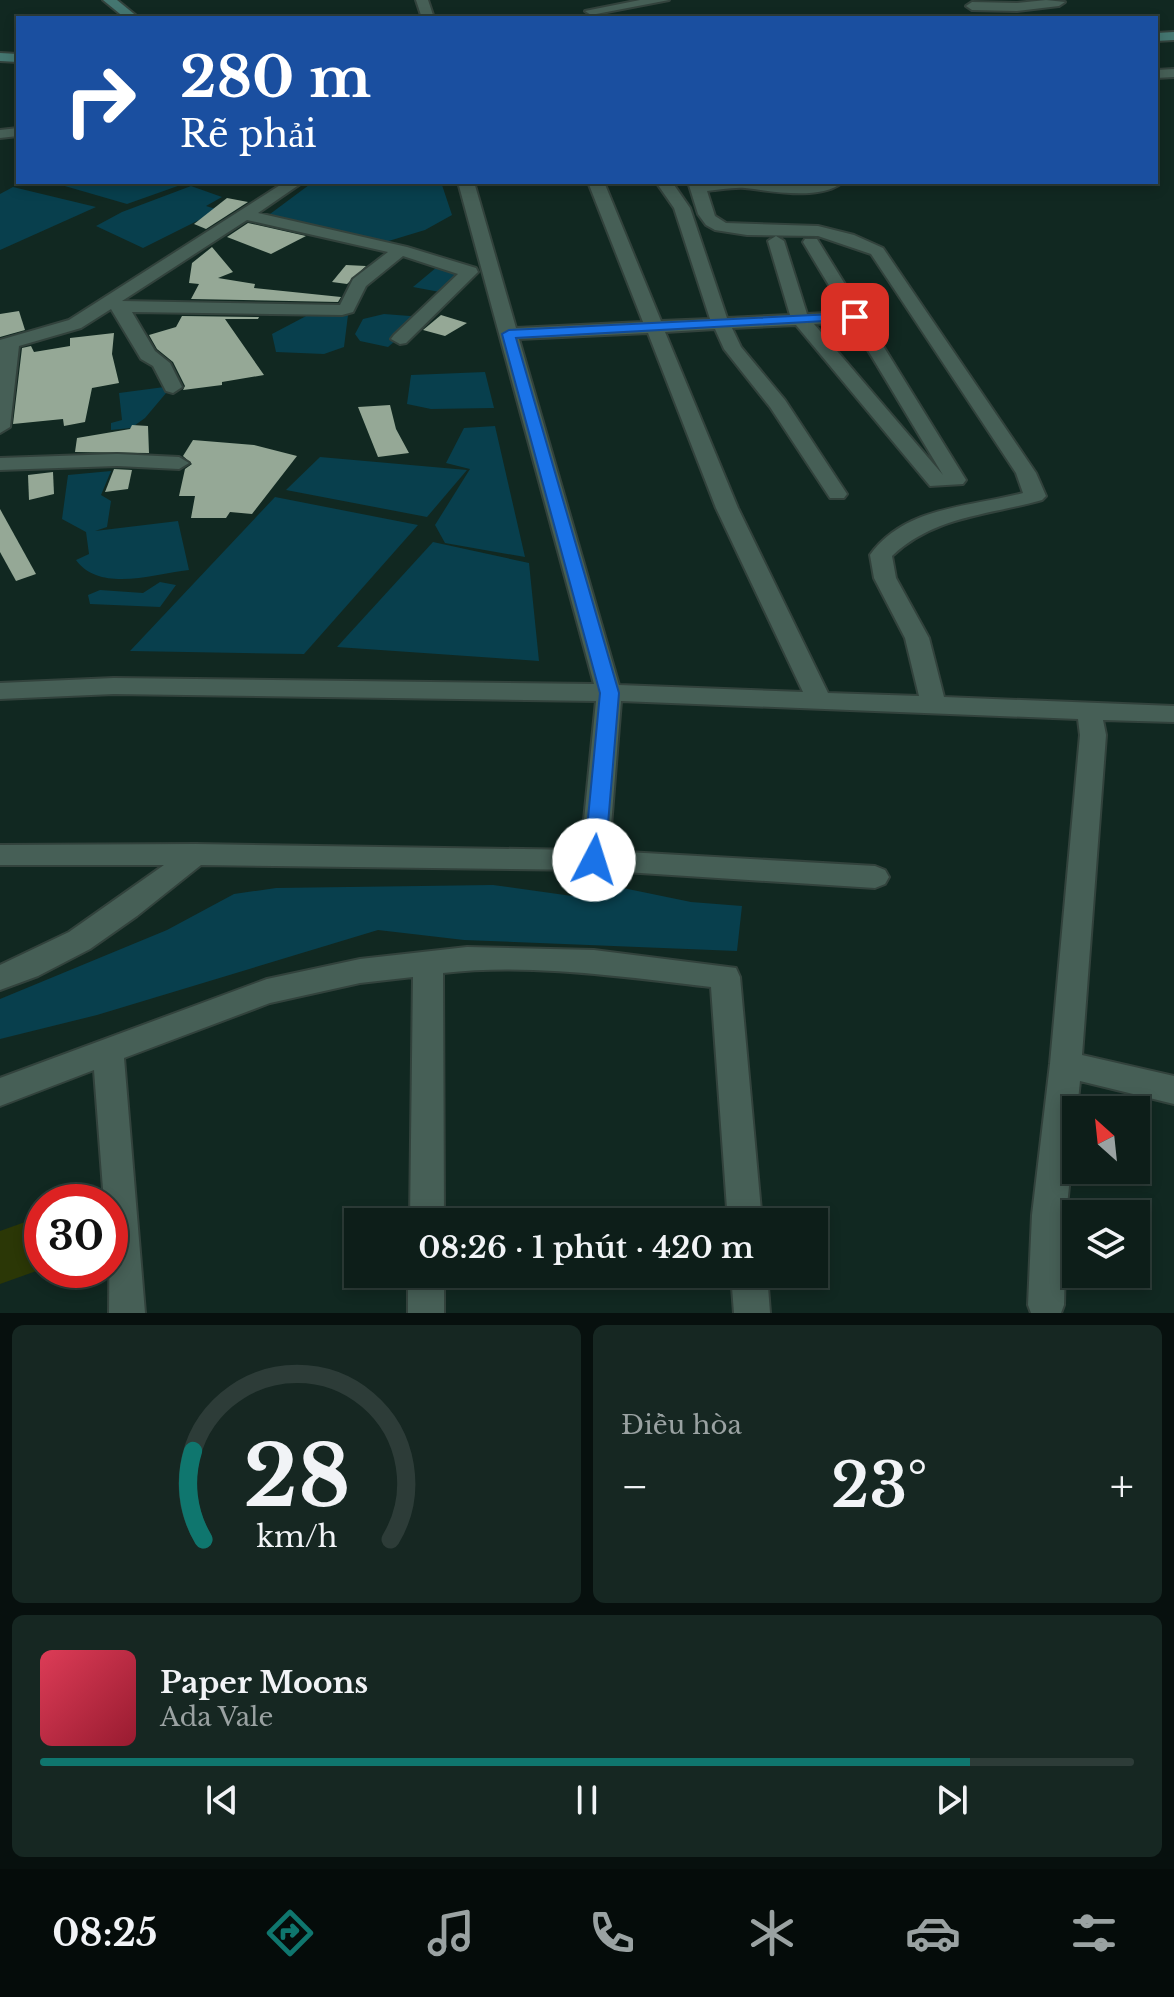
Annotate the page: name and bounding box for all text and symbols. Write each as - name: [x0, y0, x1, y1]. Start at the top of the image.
- text: 280 m: [180, 43, 371, 112]
- icon: right: [48, 48, 152, 152]
- text: Rẽ phải: [180, 112, 317, 157]
- pin: [821, 283, 889, 351]
- icon: arrive: [833, 295, 877, 339]
- position arrow: [552, 818, 636, 902]
- north arrow: [1062, 1096, 1150, 1184]
- map controls: [1062, 1096, 1150, 1288]
- speed limit sign: 30: [24, 1184, 128, 1288]
- button: layers: [1062, 1200, 1150, 1288]
- text: 08:26 · 1 phút · 420 m: [418, 1229, 754, 1266]
- text: Điều hòa: [621, 1409, 742, 1441]
- text: 28: [243, 1425, 350, 1528]
- text: 23°: [831, 1449, 928, 1523]
- text: −: [621, 1459, 649, 1514]
- text: +: [1110, 1459, 1134, 1514]
- text: km/h: [256, 1519, 337, 1555]
- text: Paper Moons: [160, 1664, 368, 1701]
- text: Ada Vale: [160, 1701, 273, 1733]
- icon: previous: [200, 1778, 244, 1822]
- icon: pause: [565, 1778, 609, 1822]
- icon: next: [930, 1778, 974, 1822]
- icon: directions: [262, 1905, 318, 1961]
- icon: music: [423, 1905, 479, 1961]
- icon: phone: [584, 1905, 640, 1961]
- icon: climate: [744, 1905, 800, 1961]
- icon: car: [905, 1905, 961, 1961]
- icon: filters: [1066, 1905, 1122, 1961]
- text: 08:25: [52, 1911, 157, 1956]

